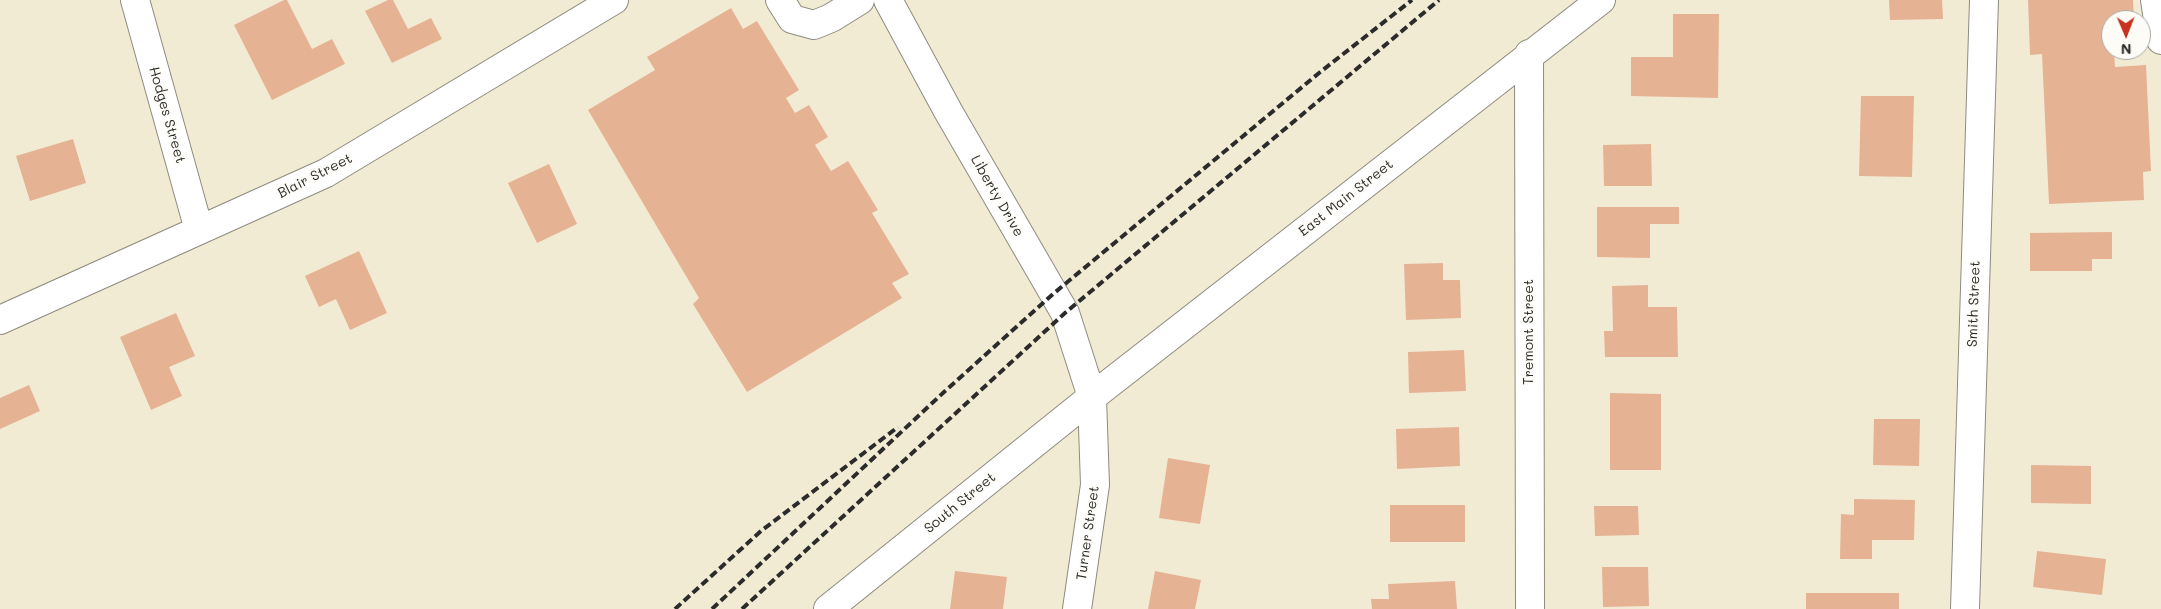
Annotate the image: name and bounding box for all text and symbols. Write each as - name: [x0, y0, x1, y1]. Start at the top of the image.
- north arrow: [2101, 10, 2151, 60]
- text: N: [2121, 40, 2132, 59]
- street label: Hodges Street: [145, 65, 189, 165]
- street label: Blair Street: [275, 150, 355, 202]
- street label: Liberty Drive: [967, 152, 1027, 240]
- street label: East Main Street: [1295, 156, 1397, 240]
- street label: Smith Street: [1964, 261, 1984, 347]
- street label: Tremont Street: [1521, 279, 1537, 385]
- street label: South Street: [921, 469, 999, 537]
- street label: Turner Street: [1073, 485, 1103, 581]

